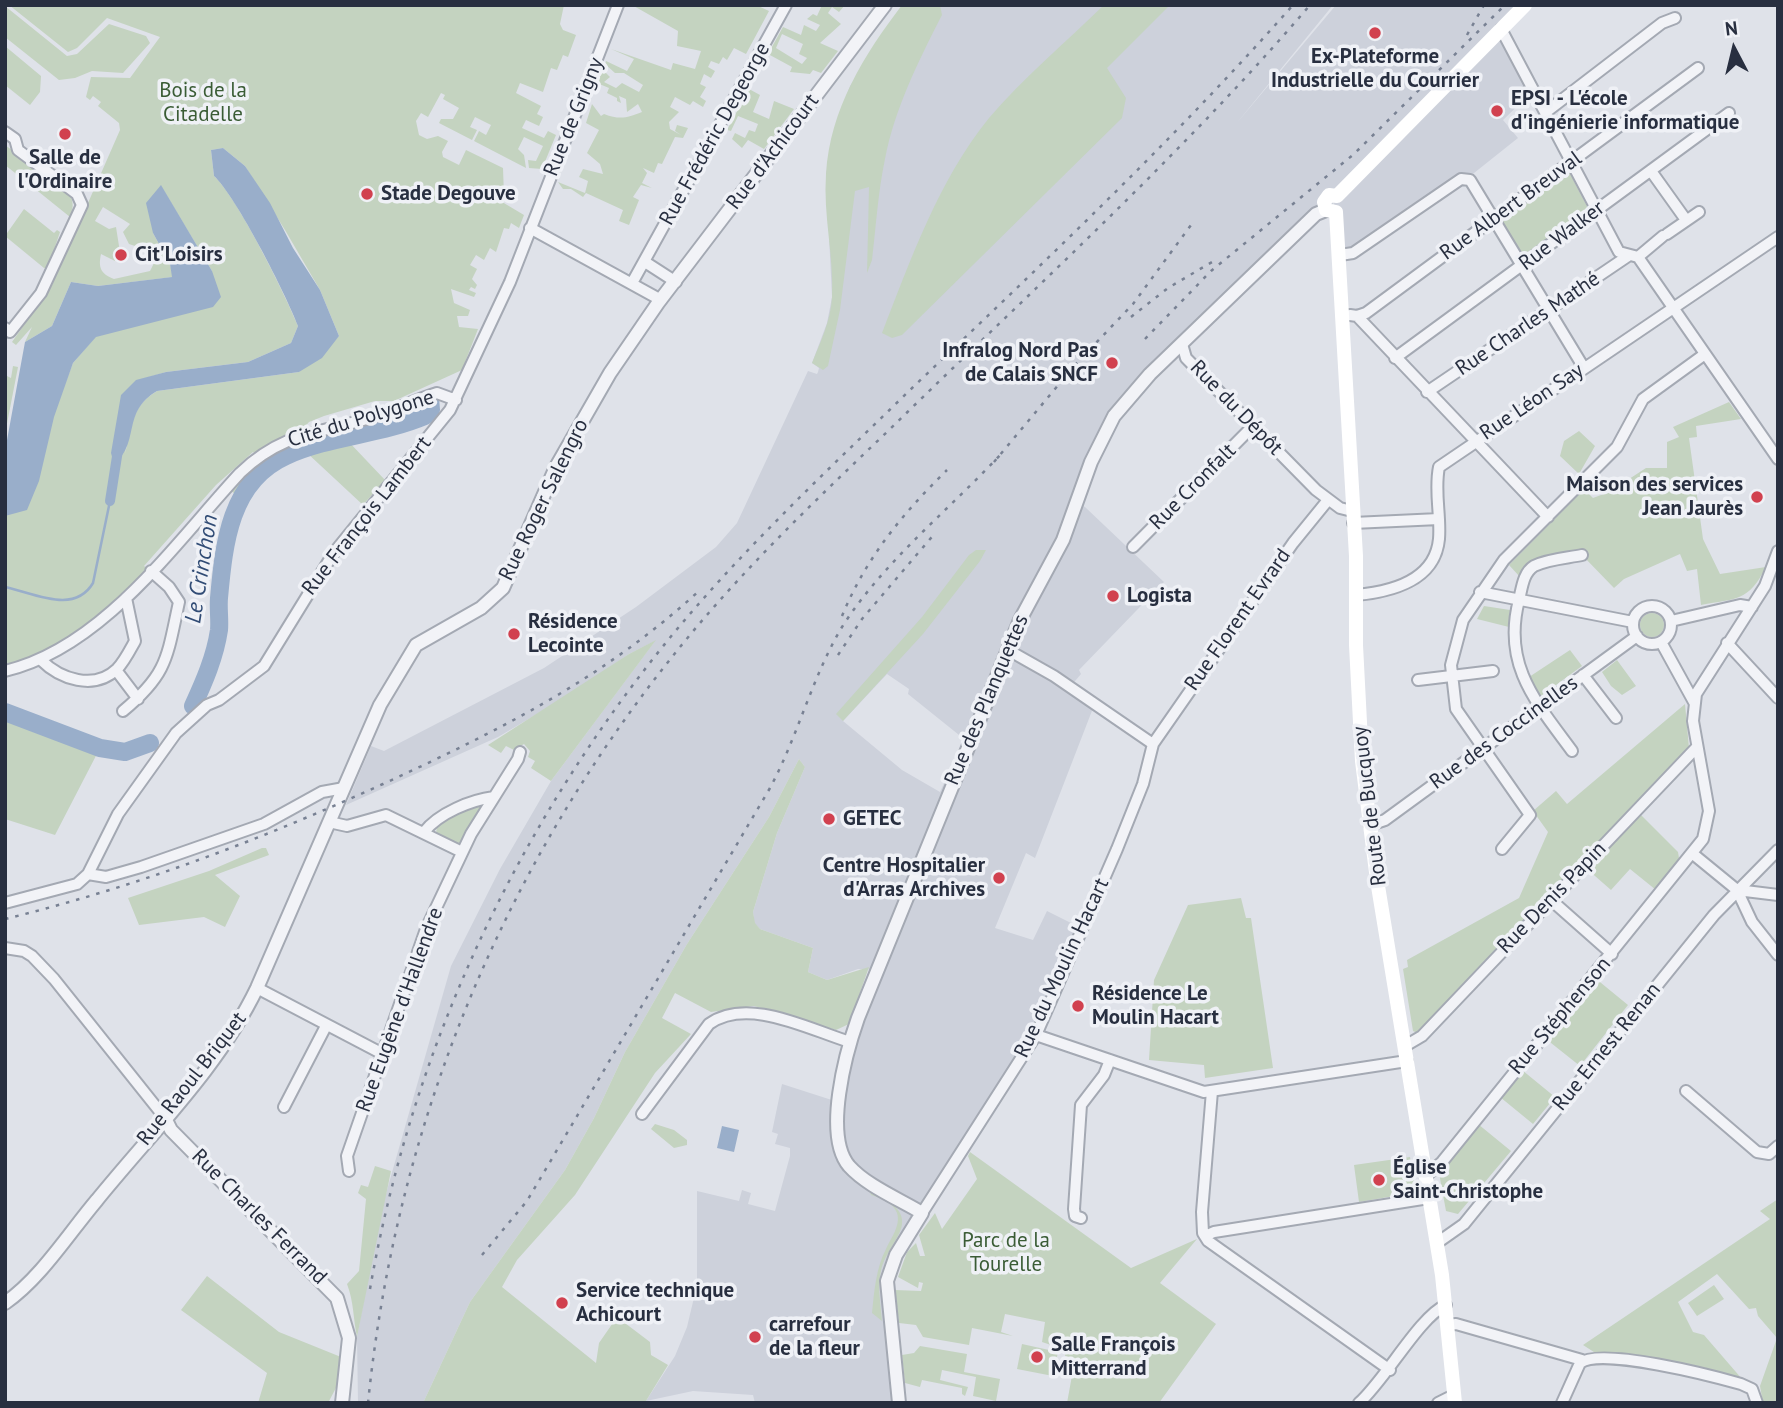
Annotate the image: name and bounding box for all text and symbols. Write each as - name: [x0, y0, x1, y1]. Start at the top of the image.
- north arrow: [1699, 14, 1769, 84]
- text: N: [1724, 15, 1739, 41]
- marker: Ex-Plateforme Industrielle du Courrier: [1367, 25, 1383, 41]
- street label: Rue Frédéric Degeorge: [654, 38, 776, 230]
- place label: Ex-Plateforme Industrielle du Courrier: [1271, 44, 1479, 94]
- street label: Rue de Grigny: [539, 54, 609, 180]
- park label: Bois de la Citadelle: [159, 78, 247, 128]
- place label: EPSI - L'école d'ingénierie informatique: [1511, 86, 1739, 136]
- street label: Rue d'Achicourt: [721, 89, 825, 215]
- marker: EPSI - L'école d'ingénierie informatique: [1489, 103, 1505, 119]
- marker: Salle de l'Ordinaire: [57, 126, 73, 142]
- place label: Salle de l'Ordinaire: [18, 145, 112, 195]
- street label: Rue Albert Breuval: [1435, 146, 1587, 266]
- place label: Stade Degouve: [381, 181, 516, 207]
- marker: Stade Degouve: [359, 186, 375, 202]
- street label: Rue Walker: [1514, 196, 1610, 276]
- place label: Cit'Loisirs: [135, 242, 223, 268]
- marker: Cit'Loisirs: [113, 247, 129, 263]
- street label: Rue Charles Mathé: [1451, 266, 1605, 382]
- place label: Infralog Nord Pas de Calais SNCF: [942, 338, 1098, 388]
- marker: Infralog Nord Pas de Calais SNCF: [1104, 355, 1120, 371]
- street label: Rue du Dépôt: [1184, 355, 1288, 461]
- street label: Rue Léon Say: [1475, 358, 1589, 446]
- street label: Cité du Polygone: [285, 385, 437, 453]
- street label: Rue Roger Salengro: [494, 415, 594, 585]
- street label: Rue François Lambert: [297, 431, 437, 601]
- street label: Rue Cronfalt: [1145, 439, 1241, 535]
- place label: Maison des services Jean Jaurès: [1566, 472, 1743, 522]
- marker: Maison des services Jean Jaurès: [1749, 489, 1765, 505]
- water label: Le Crinchon: [180, 513, 224, 625]
- street label: Rue Florent Evrard: [1180, 544, 1296, 696]
- place label: Logista: [1127, 583, 1192, 609]
- marker: Logista: [1105, 588, 1121, 604]
- place label: Résidence Lecointe: [528, 609, 618, 659]
- street label: Rue des Planquettes: [940, 611, 1034, 789]
- marker: Résidence Lecointe: [506, 626, 522, 642]
- street label: Rue des Coccinelles: [1425, 671, 1583, 795]
- street label: Route de Bucquoy: [1348, 725, 1392, 887]
- place label: GETEC: [843, 806, 901, 832]
- marker: GETEC: [821, 811, 837, 827]
- street label: Rue Denis Papin: [1492, 837, 1612, 959]
- place label: Centre Hospitalier d'Arras Archives: [823, 853, 985, 903]
- marker: Centre Hospitalier d'Arras Archives: [991, 870, 1007, 886]
- street label: Rue du Moulin Hacart: [1009, 874, 1115, 1062]
- street label: Rue Eugène d'Hallendre: [351, 904, 449, 1116]
- street label: Rue Stéphenson: [1504, 952, 1616, 1080]
- street label: Rue Ernest Renan: [1548, 978, 1666, 1116]
- place label: Résidence Le Moulin Hacart: [1092, 981, 1219, 1031]
- marker: Résidence Le Moulin Hacart: [1070, 998, 1086, 1014]
- street label: Rue Raoul Briquet: [132, 1007, 252, 1151]
- street label: Rue Charles Ferrand: [186, 1144, 332, 1290]
- place label: Église Saint-Christophe: [1393, 1155, 1543, 1205]
- marker: Église Saint-Christophe: [1371, 1172, 1387, 1188]
- park label: Parc de la Tourelle: [962, 1228, 1050, 1278]
- place label: Service technique Achicourt: [576, 1278, 734, 1328]
- marker: Service technique Achicourt: [554, 1295, 570, 1311]
- place label: carrefour de la fleur: [769, 1312, 860, 1362]
- marker: carrefour de la fleur: [747, 1329, 763, 1345]
- place label: Salle François Mitterrand: [1051, 1332, 1175, 1382]
- marker: Salle François Mitterrand: [1029, 1349, 1045, 1365]

